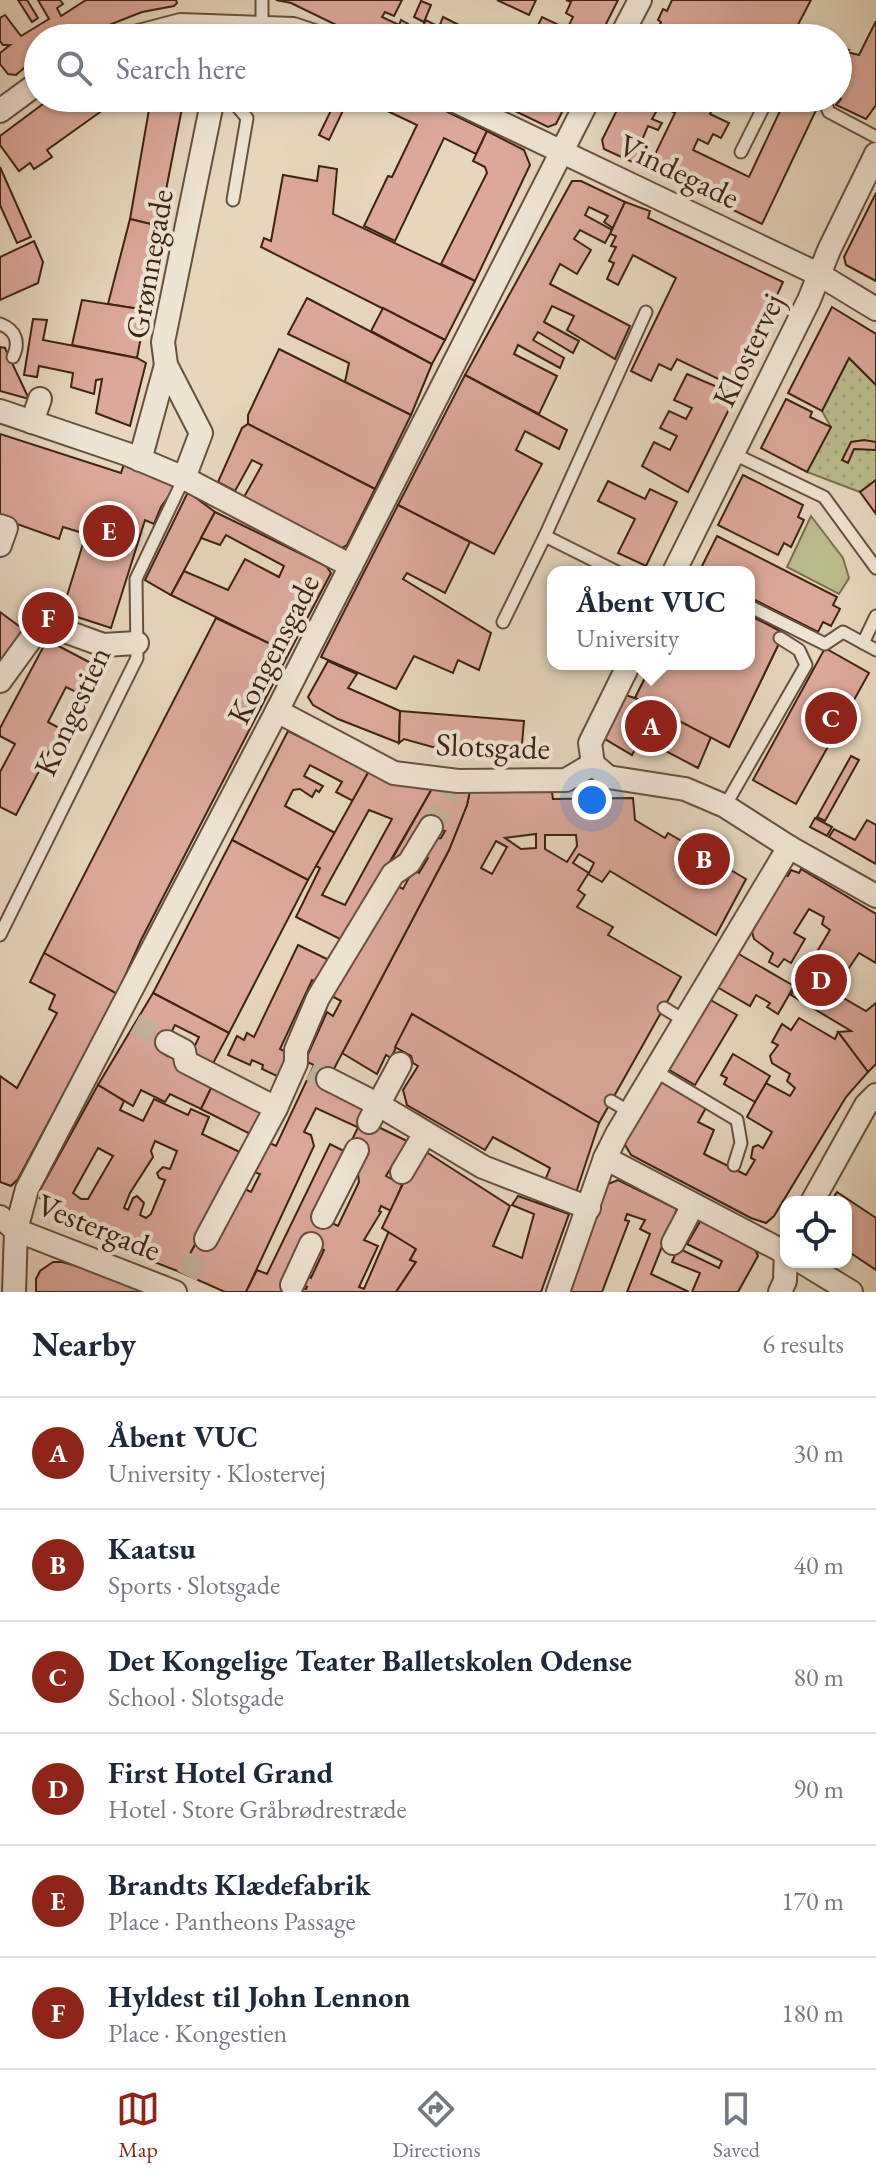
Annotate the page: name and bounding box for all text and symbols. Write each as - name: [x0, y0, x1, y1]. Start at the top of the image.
- search box: [24, 24, 852, 112]
- icon: search: [52, 46, 96, 90]
- text: Search here: [116, 49, 246, 88]
- street label: Vindegade: [612, 124, 746, 218]
- street label: Grønnegade: [115, 186, 183, 342]
- street label: Klostervej: [702, 286, 794, 414]
- pin: E: [83, 501, 135, 561]
- popup: [547, 566, 755, 670]
- street label: Kongensgade: [217, 567, 329, 731]
- text: Åbent VUC: [576, 582, 726, 621]
- pin: F: [22, 588, 74, 648]
- text: University: [576, 621, 679, 655]
- street label: Kongestien: [24, 639, 120, 783]
- pin: C: [805, 688, 857, 748]
- pin: A: [625, 696, 677, 756]
- street label: Slotsgade: [435, 723, 551, 769]
- your location: [572, 780, 612, 820]
- pin: B: [678, 829, 730, 889]
- pin: D: [795, 950, 847, 1010]
- street label: Vestergade: [31, 1183, 167, 1271]
- map controls: [780, 1196, 852, 1268]
- button: locate: [780, 1196, 852, 1268]
- text: Nearby: [32, 1322, 136, 1366]
- text: 6 results: [763, 1327, 844, 1361]
- text: Åbent VUC: [108, 1417, 258, 1456]
- text: A: [49, 1436, 67, 1470]
- text: 30 m: [794, 1436, 844, 1470]
- text: University · Klostervej: [108, 1456, 326, 1490]
- text: Kaatsu: [108, 1529, 196, 1568]
- text: B: [50, 1548, 66, 1582]
- text: 40 m: [794, 1548, 844, 1582]
- text: Sports · Slotsgade: [108, 1568, 280, 1602]
- text: Det Kongelige Teater Balletskolen Odense: [108, 1641, 632, 1680]
- text: C: [49, 1660, 67, 1694]
- text: 80 m: [794, 1660, 844, 1694]
- text: School · Slotsgade: [108, 1680, 284, 1714]
- text: First Hotel Grand: [108, 1753, 333, 1792]
- text: D: [48, 1772, 68, 1806]
- text: 90 m: [794, 1772, 844, 1806]
- text: Hotel · Store Gråbrødrestræde: [108, 1792, 407, 1826]
- text: Brandts Klædefabrik: [108, 1865, 371, 1904]
- text: E: [51, 1884, 65, 1918]
- text: 170 m: [781, 1884, 844, 1918]
- text: Place · Pantheons Passage: [108, 1904, 356, 1938]
- text: Hyldest til John Lennon: [108, 1977, 410, 2016]
- text: F: [51, 1996, 65, 2030]
- text: 180 m: [781, 1996, 844, 2030]
- text: Place · Kongestien: [108, 2016, 287, 2050]
- tab: Map: [116, 2087, 160, 2164]
- tab: Directions: [392, 2087, 481, 2164]
- tab: Saved: [713, 2087, 760, 2164]

